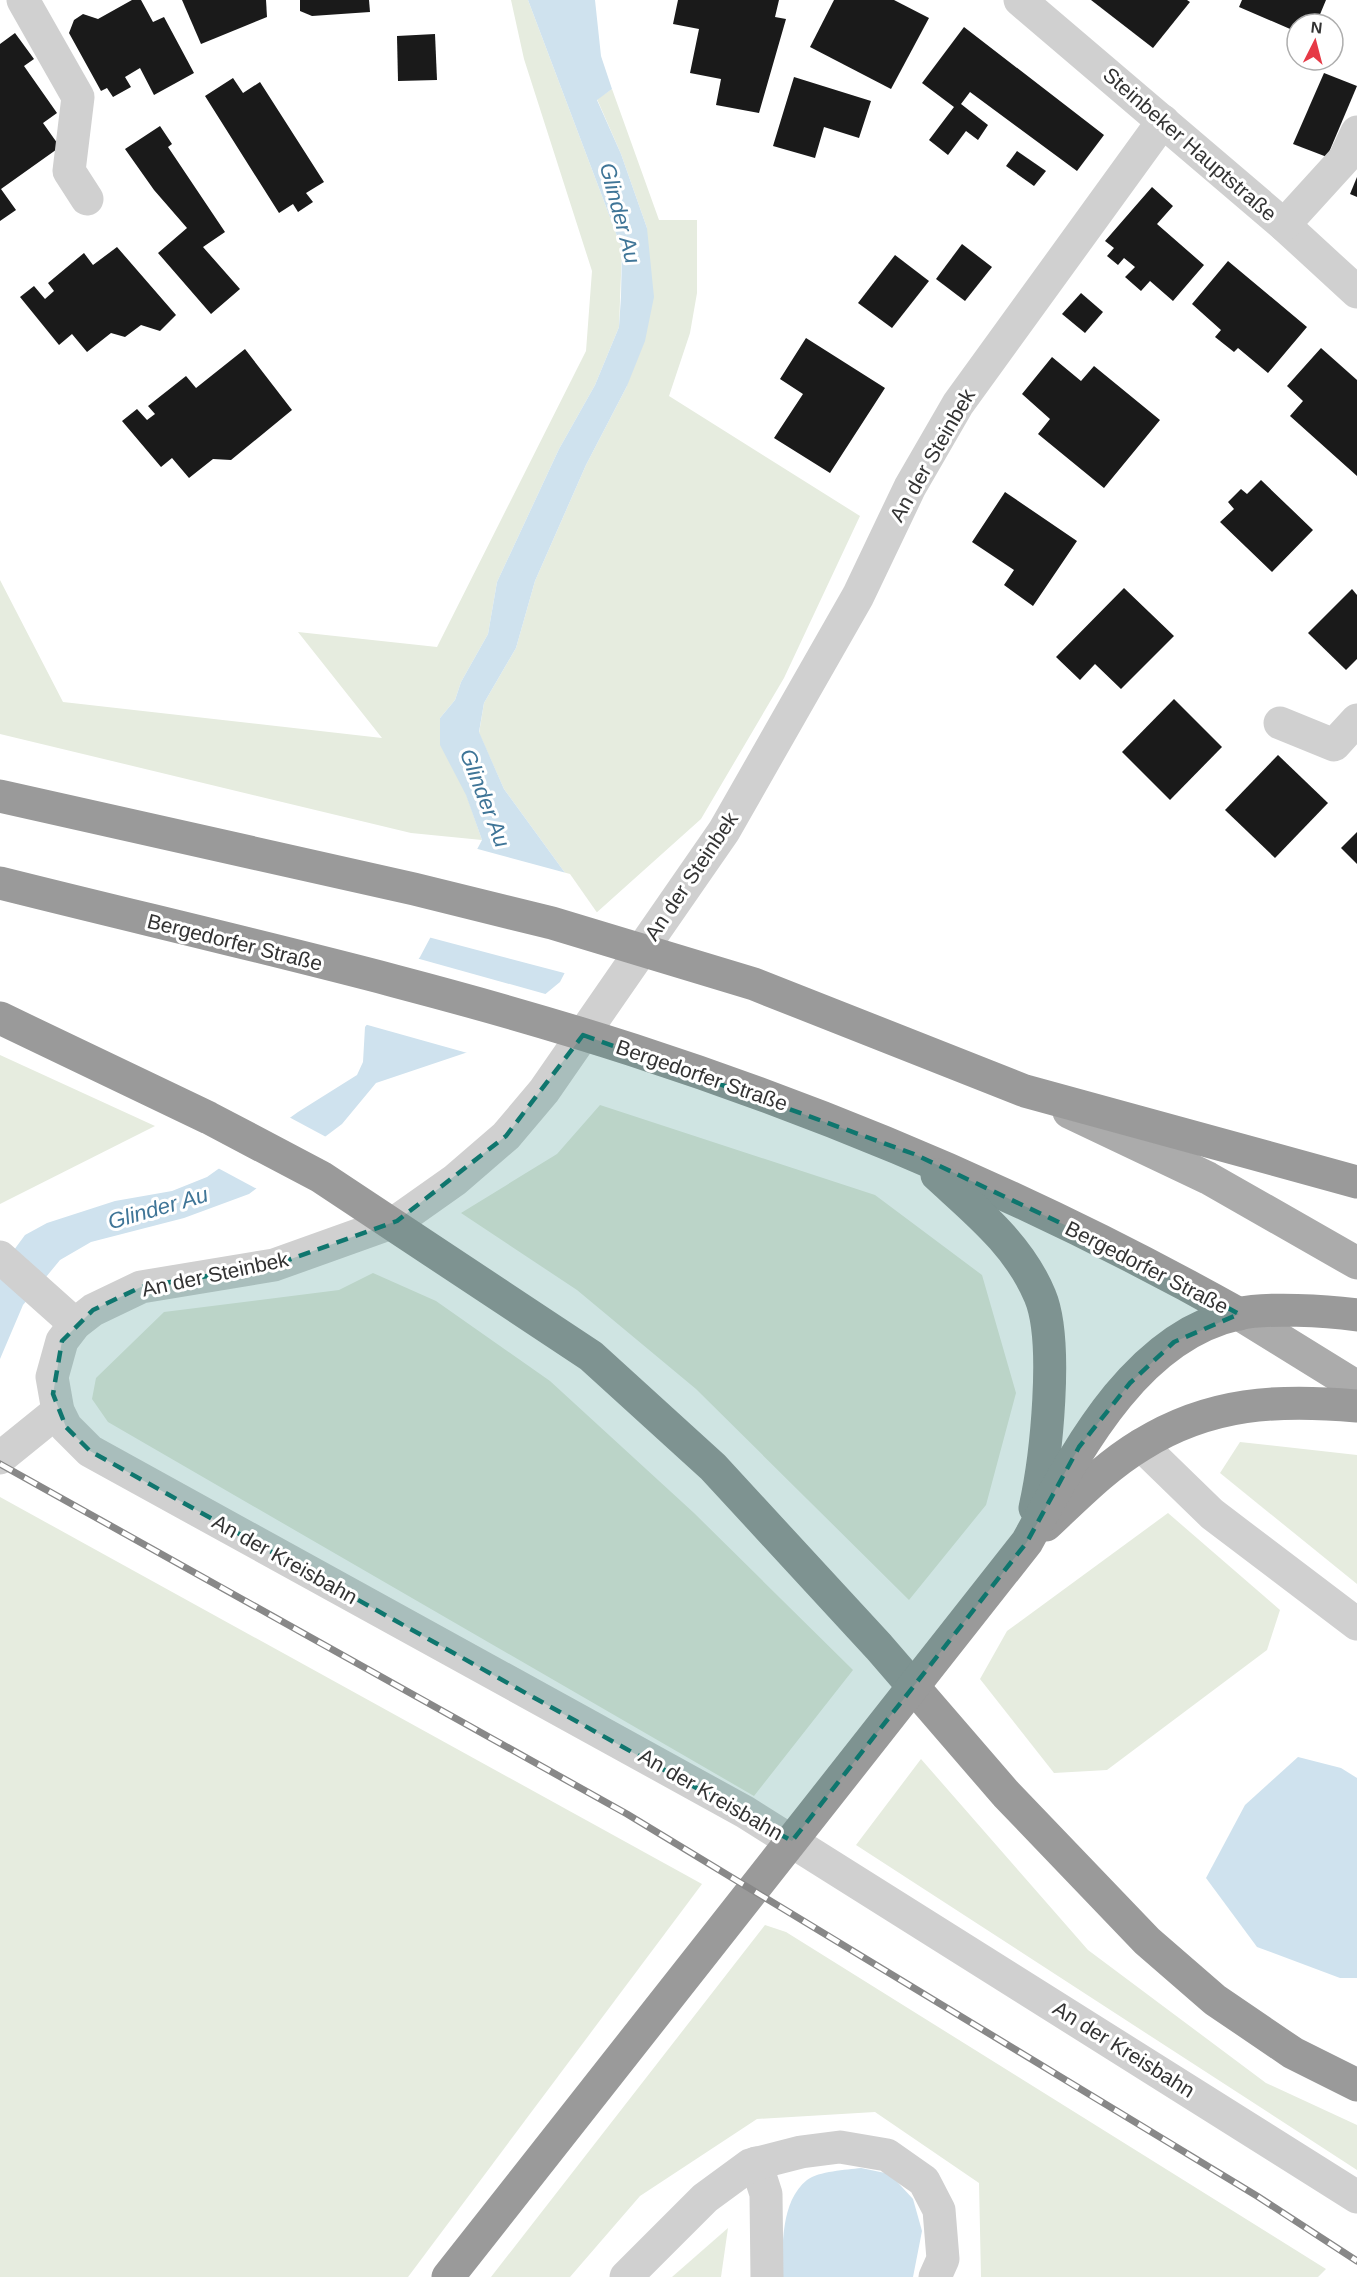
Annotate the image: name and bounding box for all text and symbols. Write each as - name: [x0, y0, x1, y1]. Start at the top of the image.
- north arrow: [1285, 12, 1345, 72]
- text: N: [1310, 19, 1323, 37]
- street label: Steinbeker Hauptstraße: [1099, 63, 1281, 225]
- water label: Glinder Au: [595, 160, 645, 266]
- street label: An der Steinbek: [885, 384, 980, 525]
- water label: Glinder Au: [455, 745, 515, 851]
- street label: An der Steinbek: [640, 807, 743, 944]
- street label: Bergedorfer Straße: [145, 909, 325, 975]
- street label: Bergedorfer Straße: [613, 1035, 791, 1115]
- water label: Glinder Au: [105, 1182, 211, 1234]
- street label: Bergedorfer Straße: [1062, 1216, 1232, 1318]
- street label: An der Steinbek: [140, 1247, 291, 1301]
- street label: An der Kreisbahn: [208, 1510, 362, 1608]
- street label: An der Kreisbahn: [635, 1743, 787, 1845]
- street label: An der Kreisbahn: [1049, 1996, 1199, 2102]

